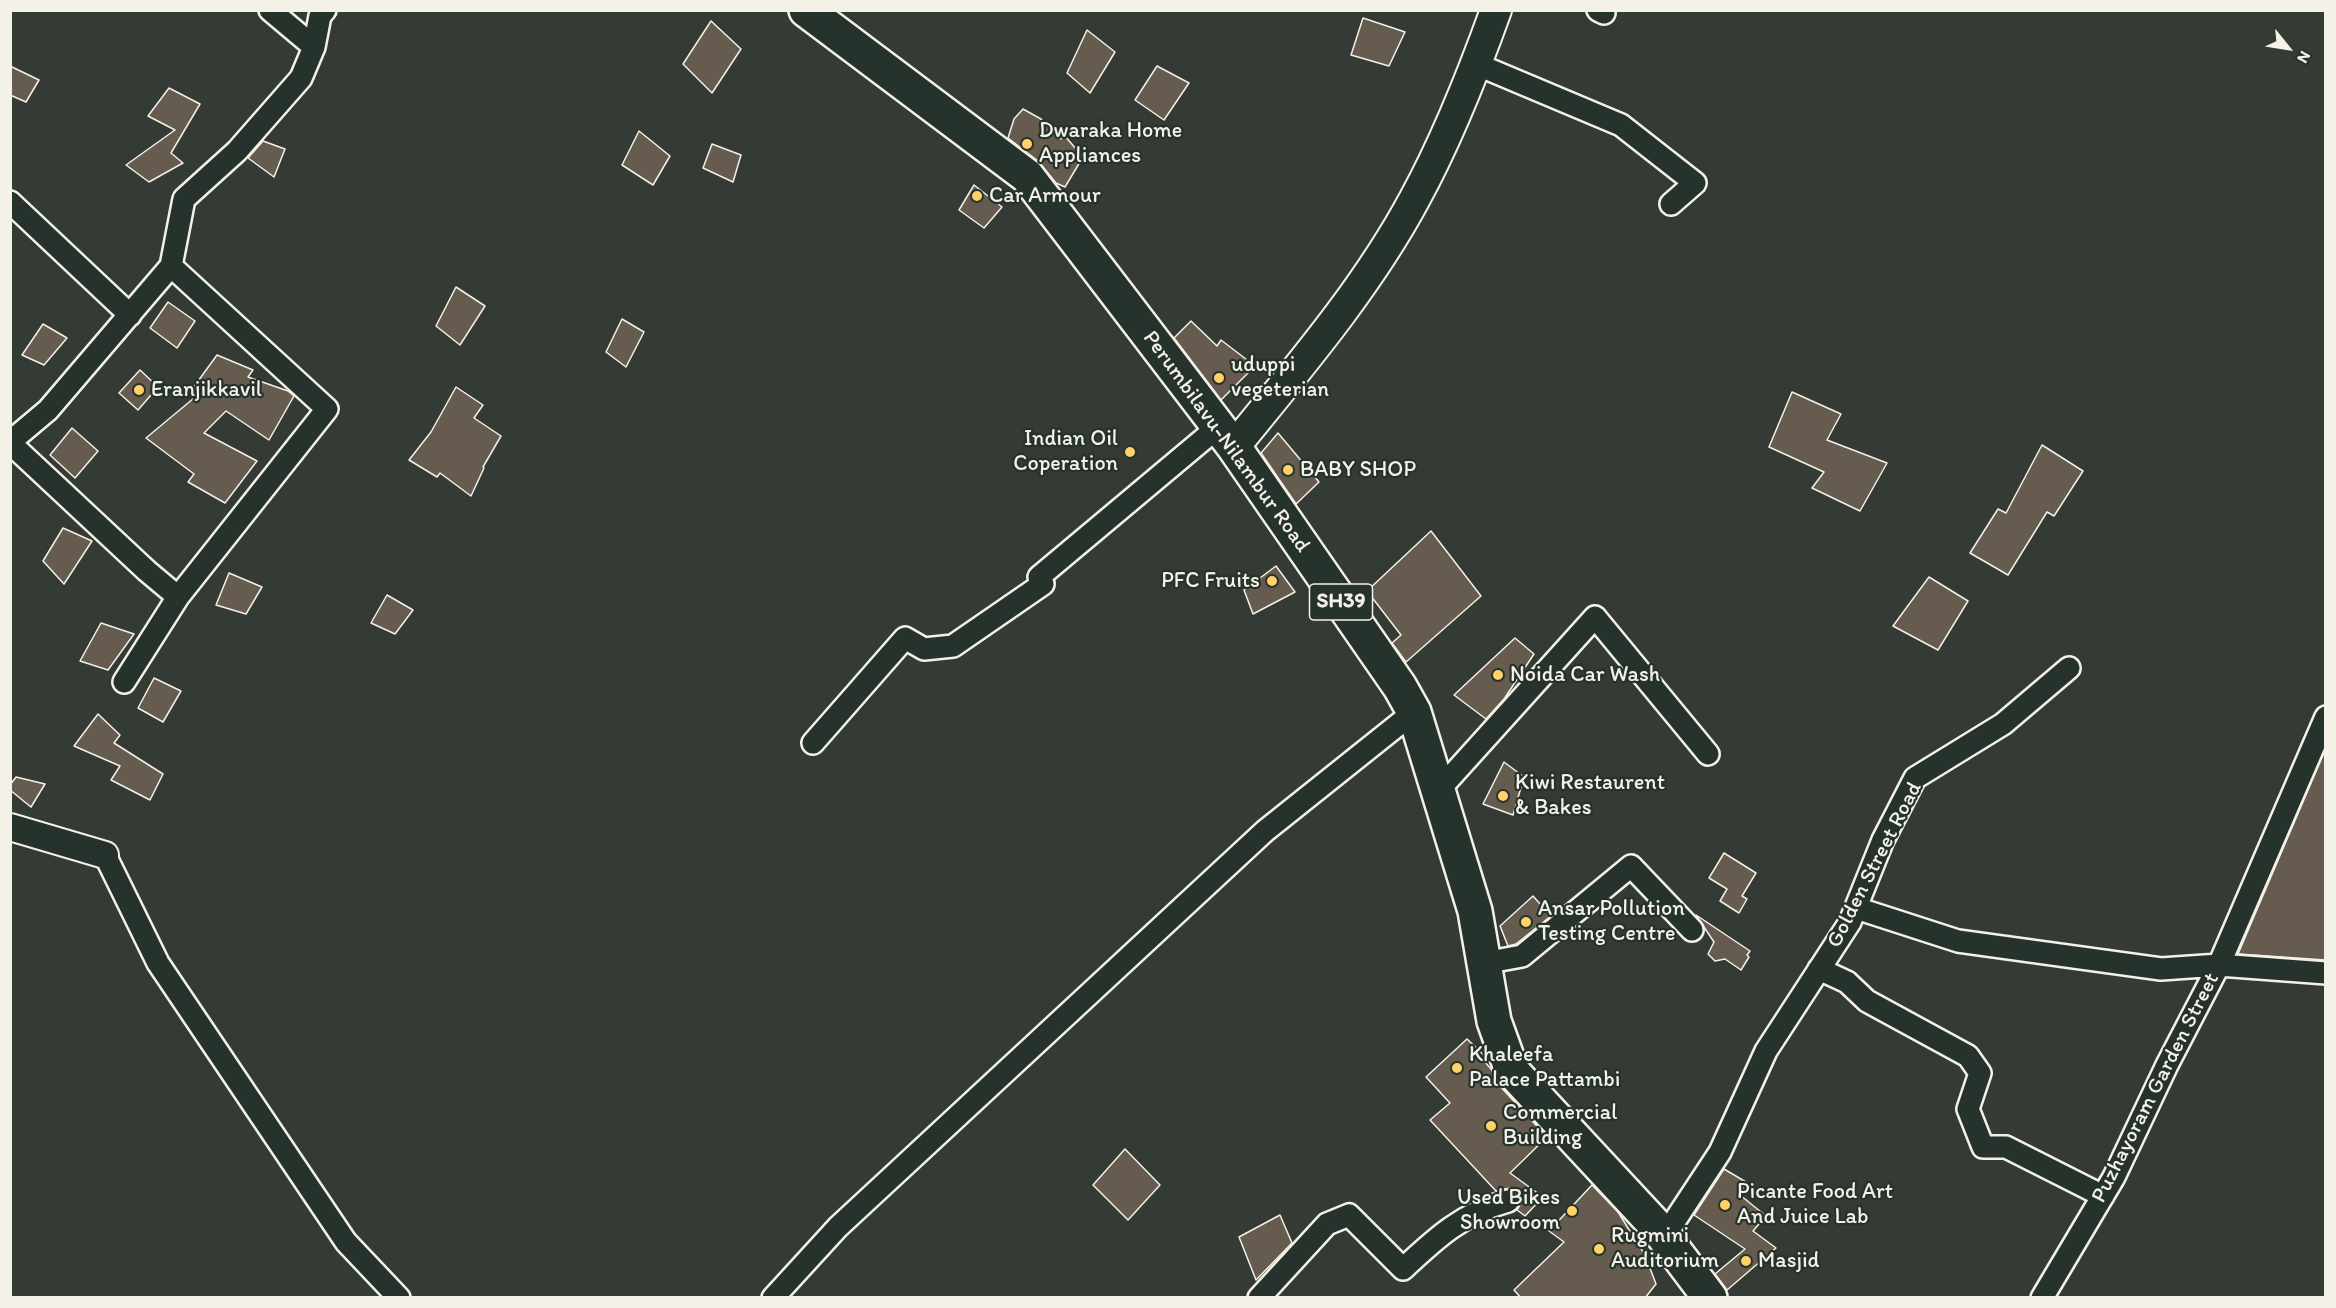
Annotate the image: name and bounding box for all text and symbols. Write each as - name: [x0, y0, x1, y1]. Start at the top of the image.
- north arrow: [2258, 18, 2318, 78]
- text: N: [2293, 48, 2315, 67]
- place label: Dwaraka Home Appliances: [1039, 118, 1182, 170]
- marker: Dwaraka Home Appliances: [1020, 137, 1034, 151]
- place label: Car Armour: [989, 183, 1101, 209]
- marker: Car Armour: [970, 189, 984, 203]
- street label: Perumbilavu-Nilambur Road: [1137, 326, 1315, 558]
- place label: uduppi vegeterian: [1231, 352, 1329, 404]
- marker: uduppi vegeterian: [1212, 371, 1226, 385]
- place label: Eranjikkavil: [151, 377, 262, 403]
- marker: Eranjikkavil: [132, 383, 146, 397]
- place label: Indian Oil Coperation: [1013, 426, 1118, 478]
- marker: Indian Oil Coperation: [1123, 445, 1137, 459]
- place label: BABY SHOP: [1300, 457, 1416, 483]
- marker: BABY SHOP: [1281, 463, 1295, 477]
- place label: PFC Fruits: [1161, 568, 1260, 594]
- marker: PFC Fruits: [1265, 574, 1279, 588]
- road number: SH39: [1310, 584, 1372, 620]
- place label: Noida Car Wash: [1510, 662, 1660, 688]
- marker: Noida Car Wash: [1491, 668, 1505, 682]
- place label: Kiwi Restaurent & Bakes: [1515, 770, 1665, 822]
- street label: Golden Street Road: [1822, 778, 1928, 952]
- marker: Kiwi Restaurent & Bakes: [1496, 789, 1510, 803]
- place label: Ansar Pollution Testing Centre: [1538, 896, 1685, 948]
- marker: Ansar Pollution Testing Centre: [1519, 915, 1533, 929]
- street label: Puzhayoram Garden Street: [2086, 969, 2226, 1207]
- place label: Khaleefa Palace Pattambi: [1469, 1042, 1620, 1094]
- marker: Khaleefa Palace Pattambi: [1450, 1061, 1464, 1075]
- place label: Commercial Building: [1503, 1100, 1617, 1152]
- marker: Commercial Building: [1484, 1119, 1498, 1133]
- place label: Picante Food Art And Juice Lab: [1737, 1179, 1893, 1230]
- place label: Used Bikes Showroom: [1457, 1185, 1560, 1236]
- marker: Picante Food Art And Juice Lab: [1718, 1198, 1732, 1212]
- marker: Used Bikes Showroom: [1565, 1204, 1579, 1218]
- place label: Rugmini Auditorium: [1611, 1223, 1719, 1274]
- marker: Rugmini Auditorium: [1592, 1242, 1606, 1256]
- place label: Masjid: [1758, 1248, 1820, 1274]
- marker: Masjid: [1739, 1254, 1753, 1268]

